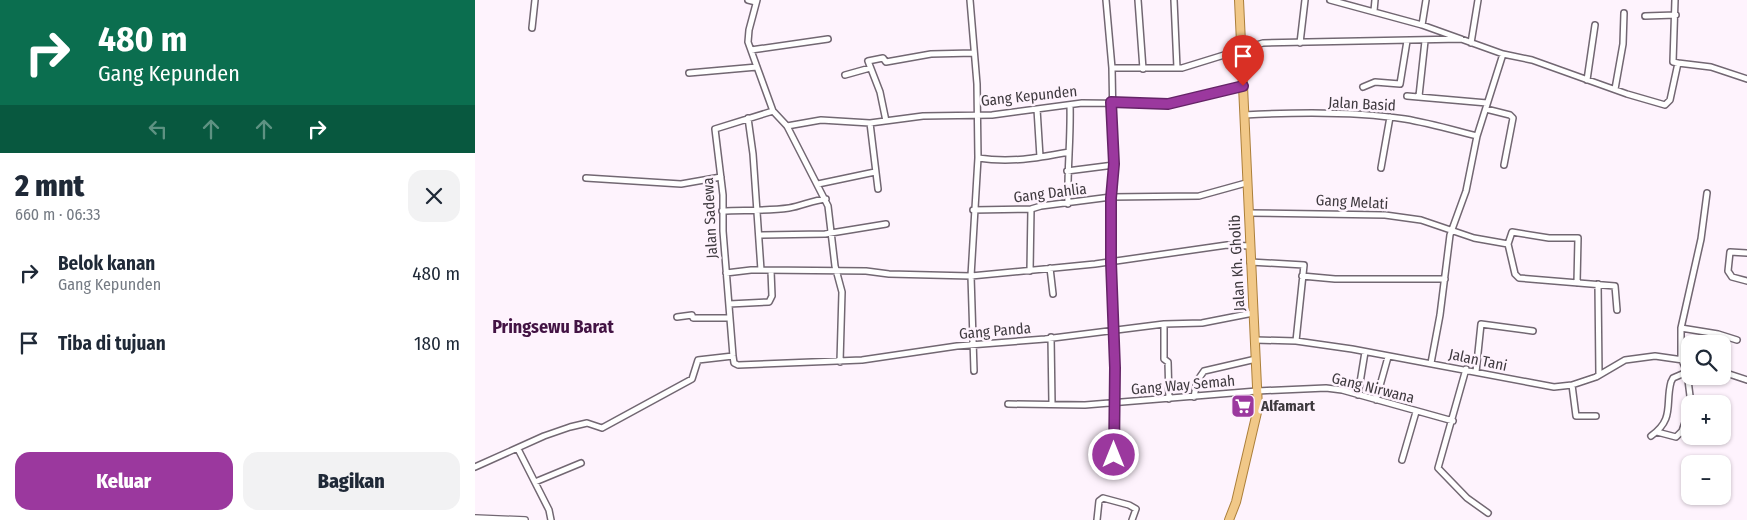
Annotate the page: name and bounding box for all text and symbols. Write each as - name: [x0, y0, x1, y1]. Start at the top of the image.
- text: 480 m: [98, 18, 188, 60]
- icon: right: [15, 20, 80, 85]
- pin: [1222, 35, 1264, 86]
- icon: arrive: [1229, 42, 1257, 70]
- text: Gang Kepunden: [98, 60, 240, 87]
- street label: Gang Kepunden: [980, 82, 1078, 110]
- street label: Jalan Basid: [1328, 93, 1396, 115]
- icon: left: [144, 115, 172, 143]
- icon: ahead: [197, 115, 225, 143]
- icon: ahead: [250, 115, 278, 143]
- icon: right: [303, 115, 331, 143]
- text: 2 mnt: [15, 168, 84, 204]
- button: close: [408, 170, 460, 222]
- street label: Jalan Sadewa: [699, 177, 721, 259]
- street label: Gang Dahlia: [1013, 180, 1087, 206]
- street label: Gang Melati: [1315, 191, 1389, 213]
- text: 660 m · 06:33: [15, 205, 100, 224]
- street label: Jalan Kh. Gholib: [1225, 214, 1249, 312]
- text: Belok kanan: [58, 252, 155, 275]
- icon: right: [15, 259, 43, 287]
- text: 480 m: [412, 262, 460, 285]
- text: Gang Kepunden: [58, 275, 161, 294]
- district label: Pringsewu Barat: [492, 316, 615, 338]
- street label: Gang Panda: [958, 319, 1032, 343]
- icon: arrive: [15, 329, 43, 357]
- text: Tiba di tujuan: [58, 332, 166, 355]
- text: 180 m: [414, 332, 460, 355]
- map controls: [1681, 335, 1731, 505]
- button: search: [1681, 335, 1731, 385]
- street label: Jalan Tani: [1447, 345, 1509, 375]
- street label: Gang Nirwana: [1330, 369, 1416, 407]
- street label: Gang Way Semah: [1130, 371, 1236, 399]
- supermarket icon: Alfamart: [1230, 393, 1256, 419]
- button: +: [1681, 395, 1731, 445]
- place label: Alfamart: [1260, 397, 1316, 415]
- position arrow: [1087, 428, 1139, 480]
- button: Keluar: [15, 452, 233, 510]
- button: Bagikan: [243, 452, 460, 510]
- button: −: [1681, 455, 1731, 505]

